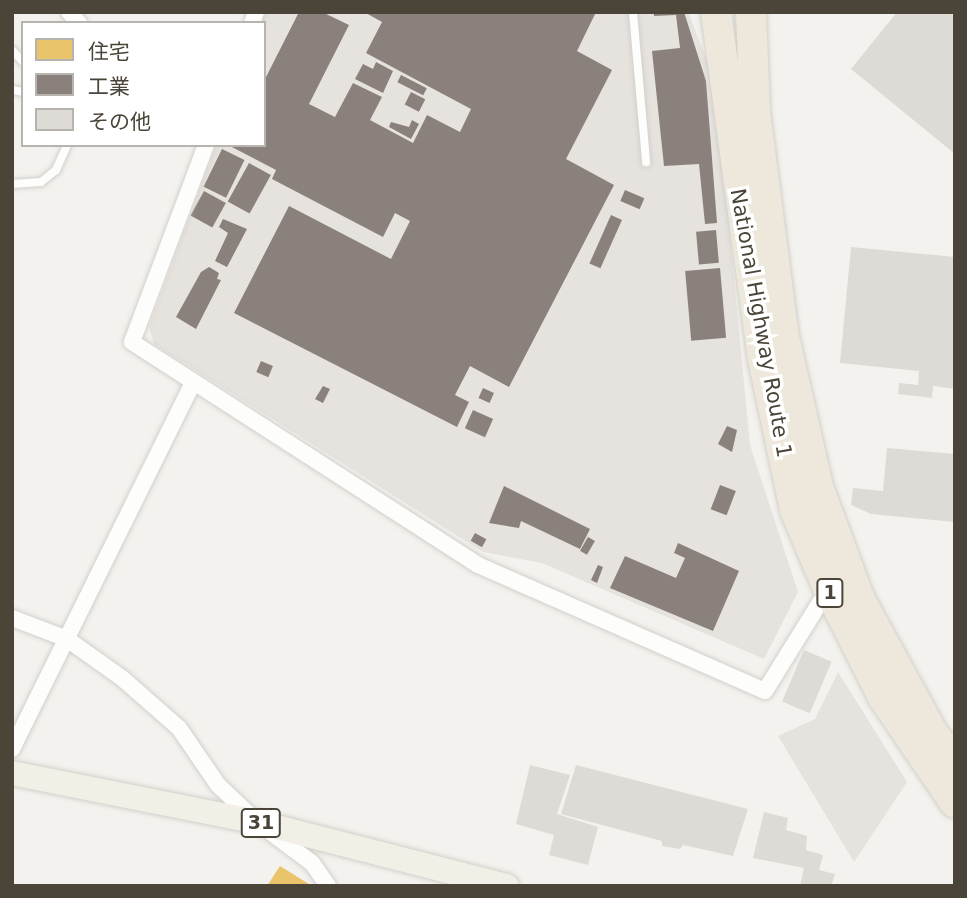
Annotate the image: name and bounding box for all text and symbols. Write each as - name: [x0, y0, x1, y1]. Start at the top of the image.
- legend: [21, 21, 266, 147]
- text: 住宅: [88, 40, 130, 64]
- text: 工業: [88, 75, 130, 99]
- text: その他: [88, 110, 151, 134]
- street label: National Highway Route 1: [725, 187, 797, 459]
- road number: 1: [816, 578, 844, 608]
- road number: 31: [240, 808, 282, 838]

